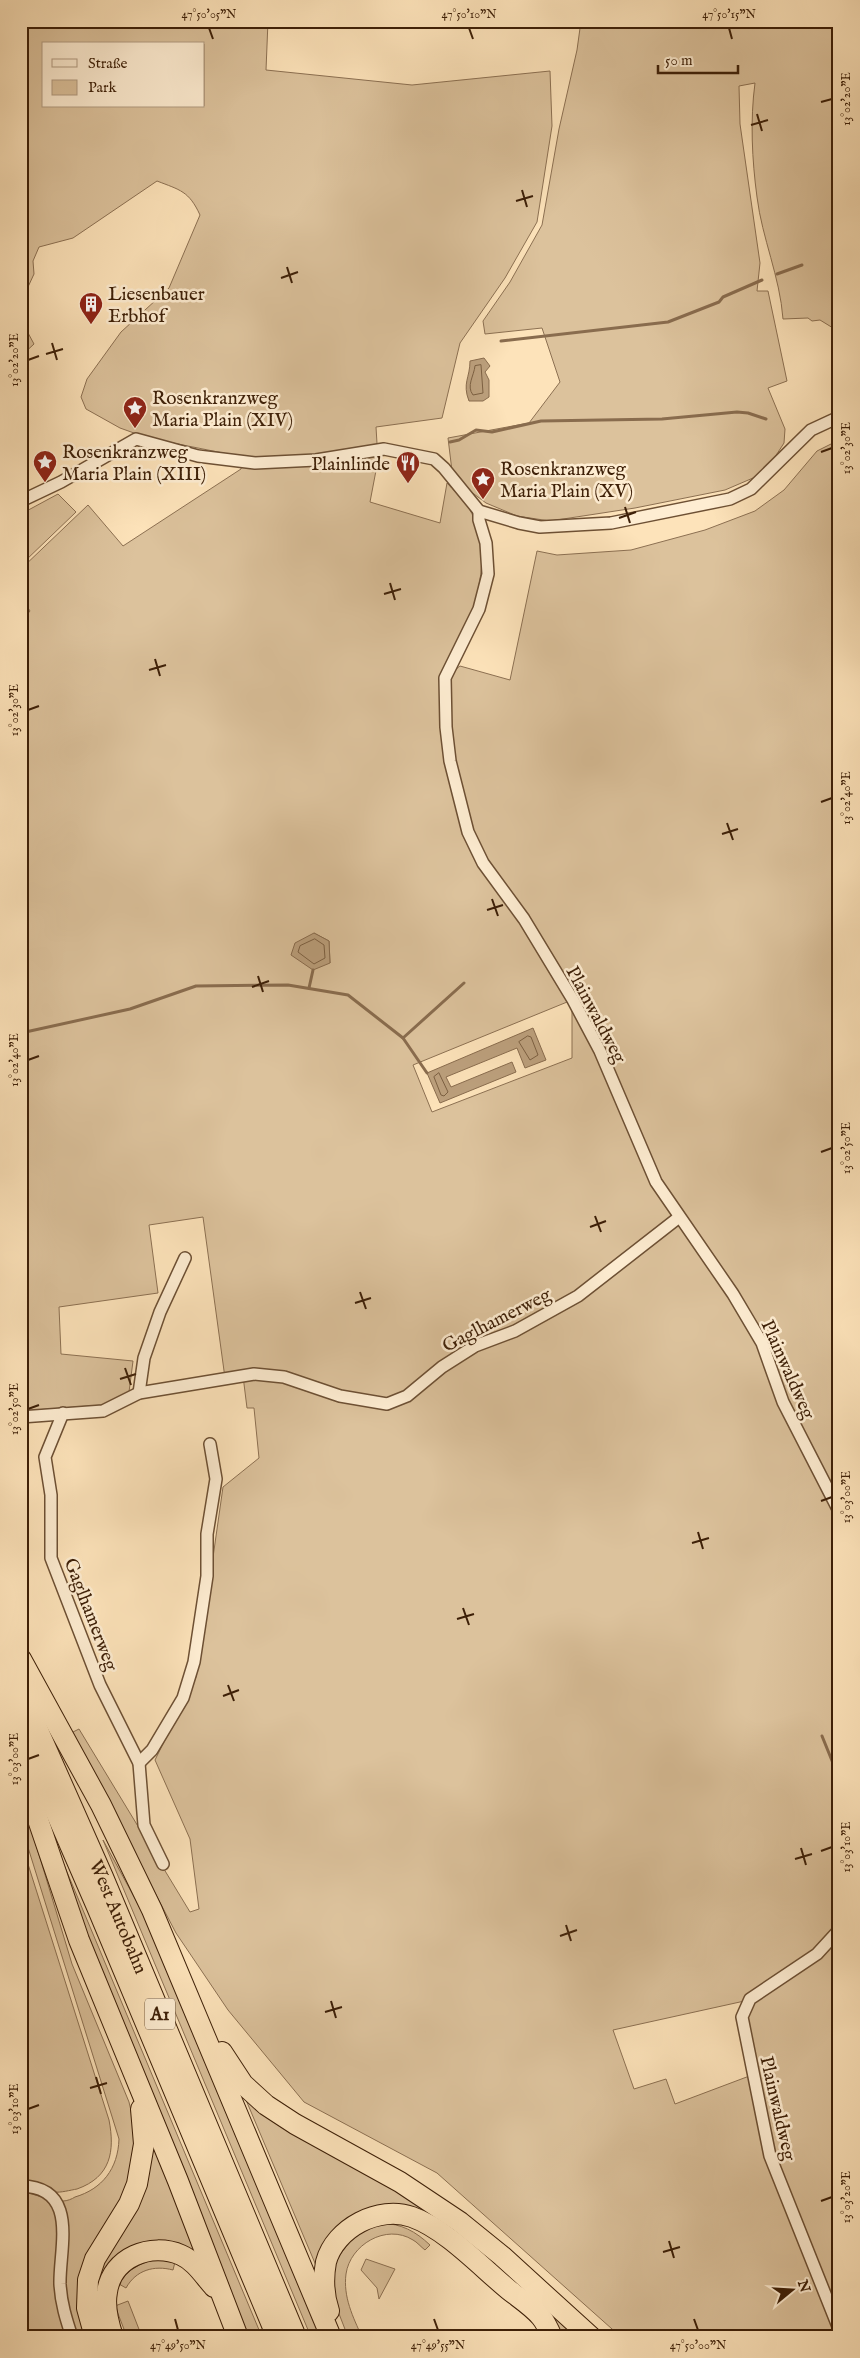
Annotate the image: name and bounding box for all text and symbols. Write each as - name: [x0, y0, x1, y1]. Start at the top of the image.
- text: 47°50'05"N: [181, 7, 237, 22]
- text: 47°50'10"N: [441, 7, 497, 22]
- text: 47°50'15"N: [702, 7, 756, 22]
- legend: [42, 42, 205, 108]
- scale bar: [658, 42, 738, 74]
- text: 50 m: [665, 51, 693, 70]
- text: Straße: [88, 54, 128, 73]
- text: 13°02'20"E: [839, 72, 854, 126]
- text: Park: [88, 78, 118, 97]
- place label: Liesenbauer Erbhof: [108, 283, 205, 329]
- building icon: Liesenbauer Erbhof: [78, 291, 104, 325]
- text: 13°02'20"E: [7, 333, 22, 387]
- place label: Rosenkranzweg Maria Plain (XIV): [152, 387, 293, 433]
- place icon: Rosenkranzweg Maria Plain (XIV): [122, 395, 148, 429]
- text: 13°02'30"E: [839, 422, 854, 474]
- place label: Rosenkranzweg Maria Plain (XIII): [62, 441, 206, 487]
- place icon: Rosenkranzweg Maria Plain (XIII): [32, 449, 58, 483]
- restaurant icon: Plainlinde: [395, 450, 421, 484]
- place label: Plainlinde: [311, 453, 390, 477]
- place label: Rosenkranzweg Maria Plain (XV): [500, 458, 633, 504]
- place icon: Rosenkranzweg Maria Plain (XV): [470, 466, 496, 500]
- text: 13°02'30"E: [7, 684, 22, 736]
- text: 13°02'40"E: [839, 771, 854, 825]
- street label: Plainwaldweg: [560, 962, 631, 1068]
- text: 13°02'40"E: [7, 1033, 22, 1087]
- text: 13°02'50"E: [839, 1122, 854, 1174]
- street label: Gaglhamerweg: [438, 1283, 556, 1358]
- street label: Plainwaldweg: [755, 1316, 820, 1424]
- text: 13°02'50"E: [7, 1383, 22, 1435]
- text: 13°03'00"E: [839, 1471, 854, 1523]
- street label: Gaglhamerweg: [58, 1555, 123, 1675]
- text: 13°03'00"E: [7, 1733, 22, 1785]
- text: 13°03'10"E: [839, 1821, 854, 1873]
- street label: West Autobahn: [83, 1856, 152, 1978]
- road number: A1: [145, 1998, 175, 2030]
- street label: Plainwaldweg: [753, 2054, 801, 2164]
- text: 13°03'10"E: [7, 2083, 22, 2135]
- text: 13°03'20"E: [839, 2171, 854, 2223]
- north arrow: [768, 2266, 818, 2316]
- text: N: [793, 2277, 814, 2295]
- text: 47°49'50"N: [150, 2338, 207, 2353]
- text: 47°49'55"N: [411, 2338, 466, 2353]
- text: 47°50'00"N: [670, 2338, 727, 2353]

